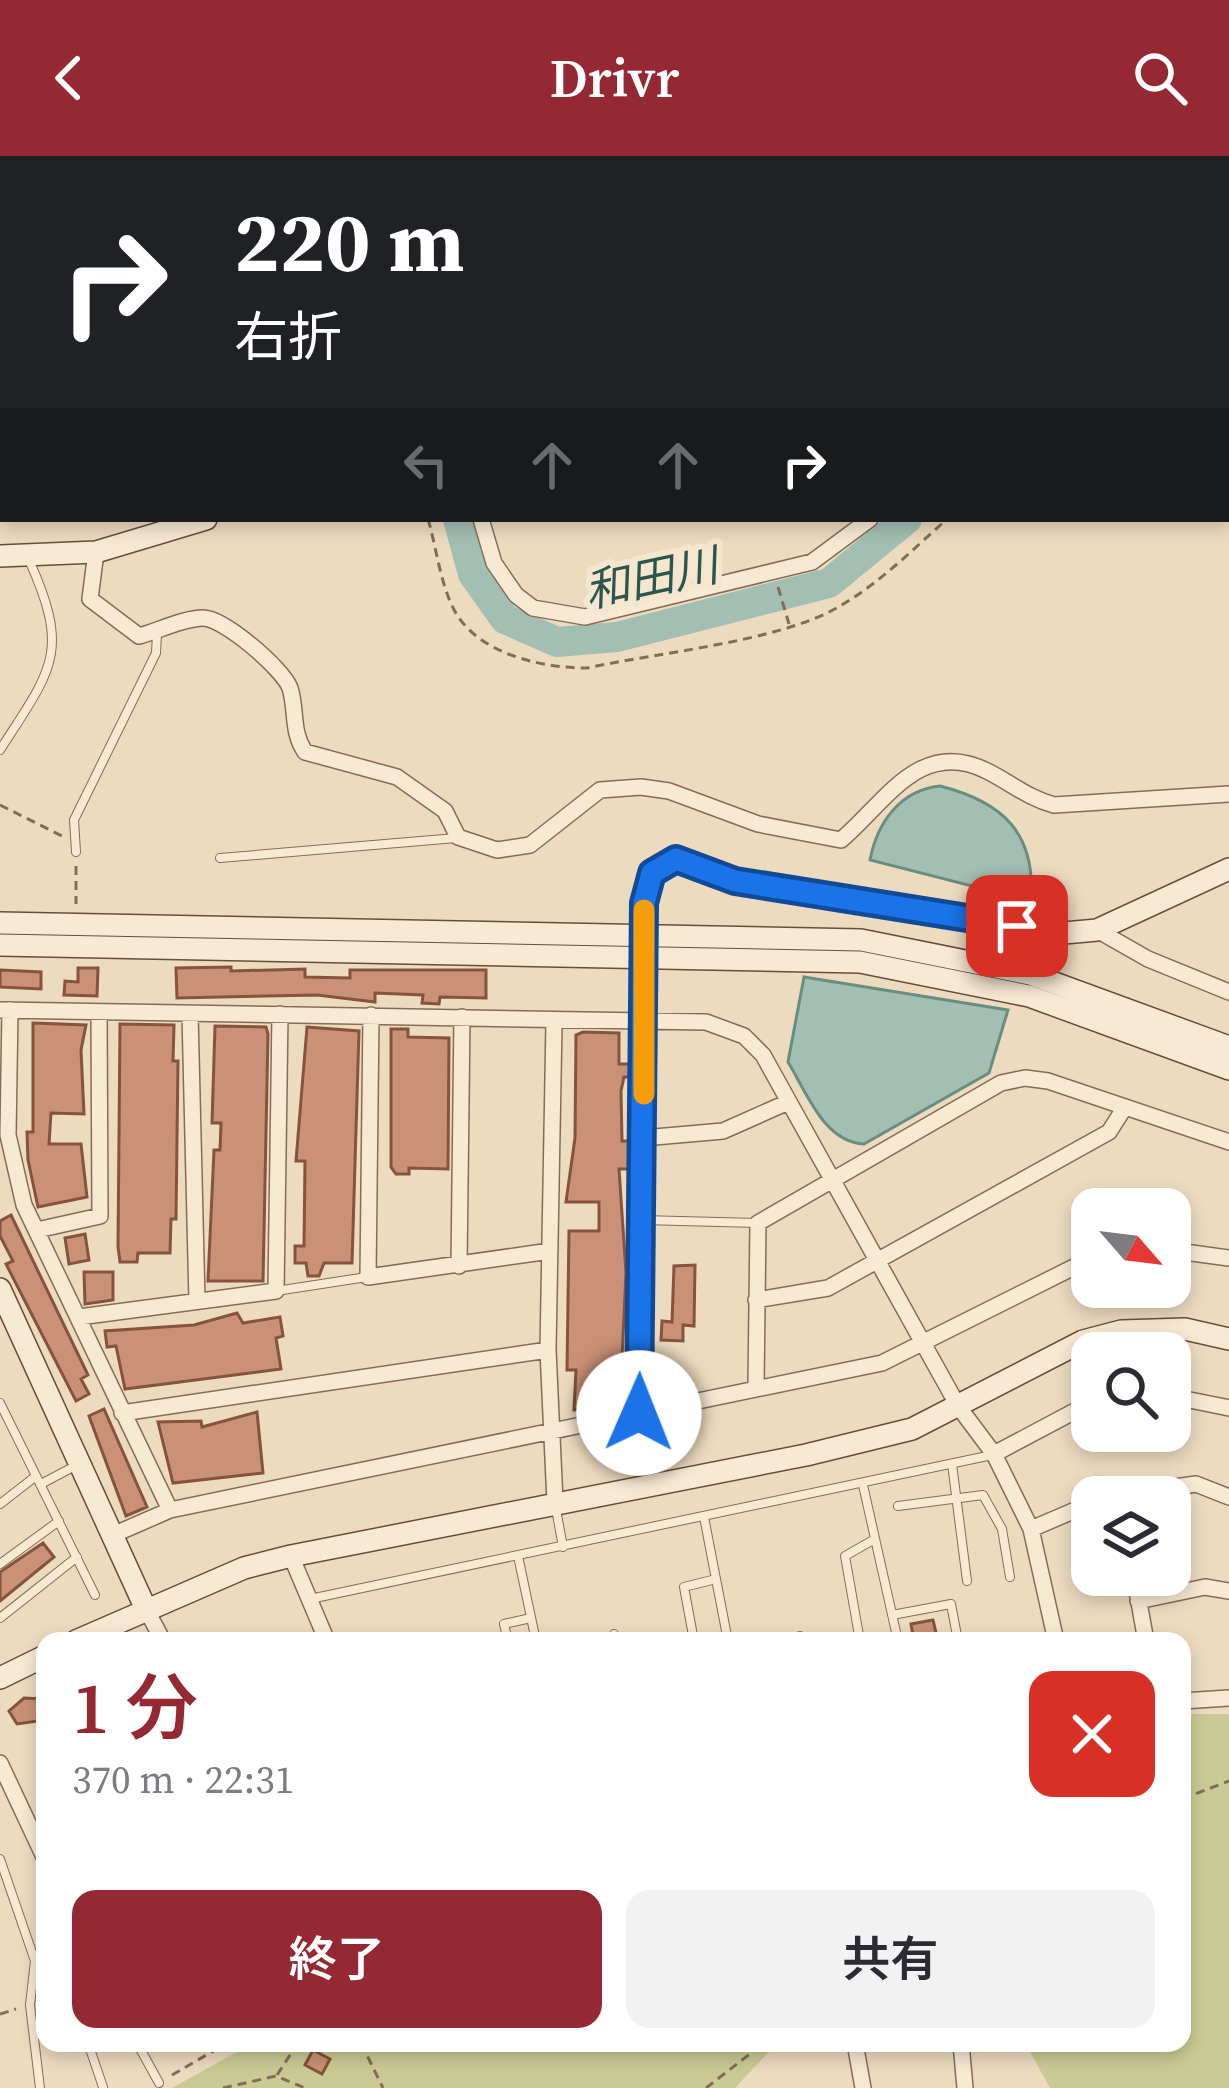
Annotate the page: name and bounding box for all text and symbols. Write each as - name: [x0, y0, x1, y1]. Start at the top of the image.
- text: Drivr: [550, 41, 679, 115]
- icon: back: [36, 45, 102, 111]
- icon: search: [1127, 45, 1193, 111]
- text: 220 m: [234, 184, 465, 299]
- icon: right: [36, 204, 192, 360]
- text: 右折: [234, 300, 342, 374]
- icon: left: [393, 432, 459, 498]
- icon: ahead: [519, 432, 585, 498]
- icon: ahead: [645, 432, 711, 498]
- icon: right: [771, 432, 837, 498]
- water label: 和田川: [579, 533, 727, 622]
- pin: [966, 875, 1068, 977]
- icon: arrive: [984, 893, 1050, 959]
- north arrow: [1071, 1188, 1191, 1308]
- map controls: [1071, 1188, 1191, 1596]
- button: search: [1071, 1332, 1191, 1452]
- position arrow: [576, 1350, 702, 1476]
- button: layers: [1071, 1476, 1191, 1596]
- text: 1 分: [72, 1658, 198, 1757]
- button: close: [1029, 1671, 1155, 1797]
- text: 370 m · 22:31: [72, 1753, 294, 1806]
- button: 終了: [72, 1890, 602, 2028]
- button: 共有: [626, 1890, 1155, 2028]

